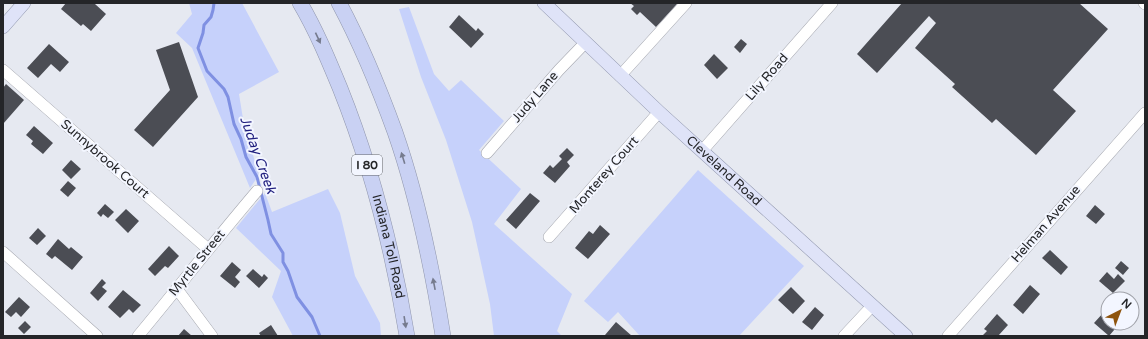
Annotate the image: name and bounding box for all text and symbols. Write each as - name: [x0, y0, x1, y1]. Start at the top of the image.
- one-way arrow: [315, 32, 321, 43]
- street label: Lily Road: [742, 50, 792, 104]
- street label: Judy Lane: [508, 68, 562, 126]
- water label: Juday Creek: [236, 114, 280, 197]
- street label: Sunnybrook Court: [57, 116, 153, 202]
- street label: Cleveland Road: [683, 132, 765, 209]
- street label: Monterey Court: [566, 133, 642, 217]
- one-way arrow: [400, 151, 406, 163]
- road number: I 80: [352, 155, 382, 175]
- street label: Helman Avenue: [1008, 182, 1084, 266]
- street label: Indiana Toll Road: [368, 193, 408, 300]
- street label: Myrtle Street: [165, 227, 229, 299]
- one-way arrow: [431, 278, 437, 290]
- north arrow: [1100, 291, 1140, 331]
- text: N: [1119, 296, 1134, 312]
- one-way arrow: [402, 316, 408, 328]

